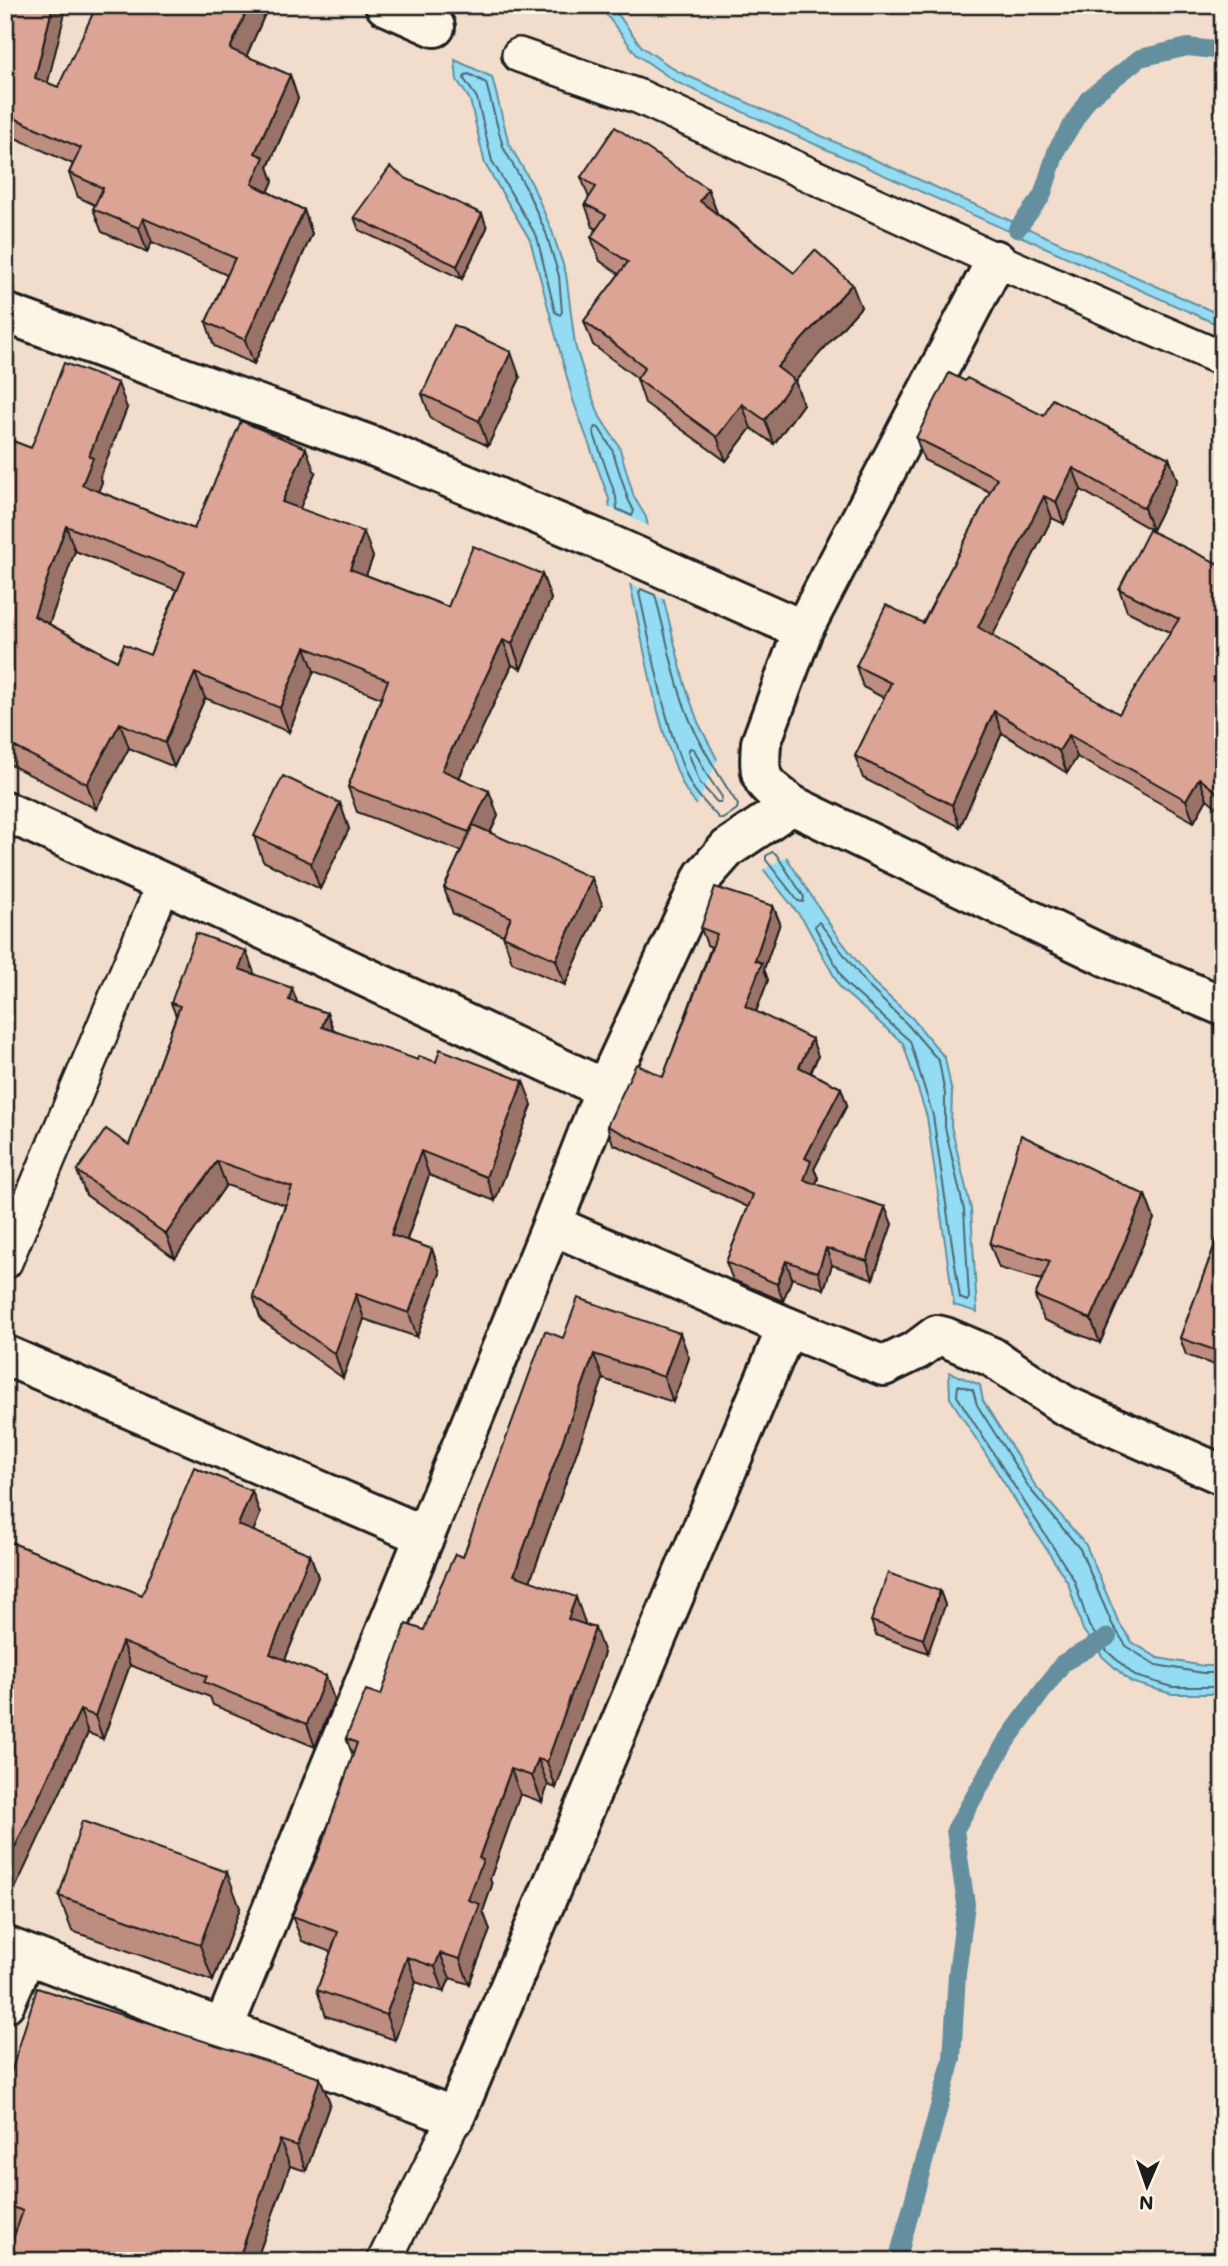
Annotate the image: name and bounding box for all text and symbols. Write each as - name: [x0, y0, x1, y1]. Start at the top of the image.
- north arrow: [1112, 2150, 1182, 2220]
- text: N: [1139, 2191, 1154, 2216]

